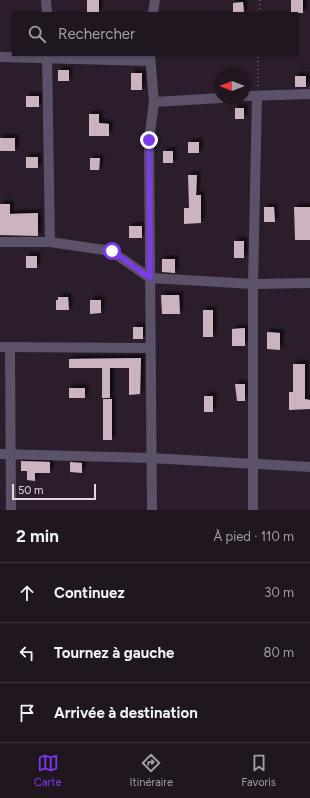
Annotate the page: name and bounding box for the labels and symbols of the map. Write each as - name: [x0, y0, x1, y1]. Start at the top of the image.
- north arrow: [214, 68, 250, 104]
- route end: [140, 131, 158, 149]
- route start: [103, 242, 121, 260]
- scale bar: [12, 482, 96, 501]

